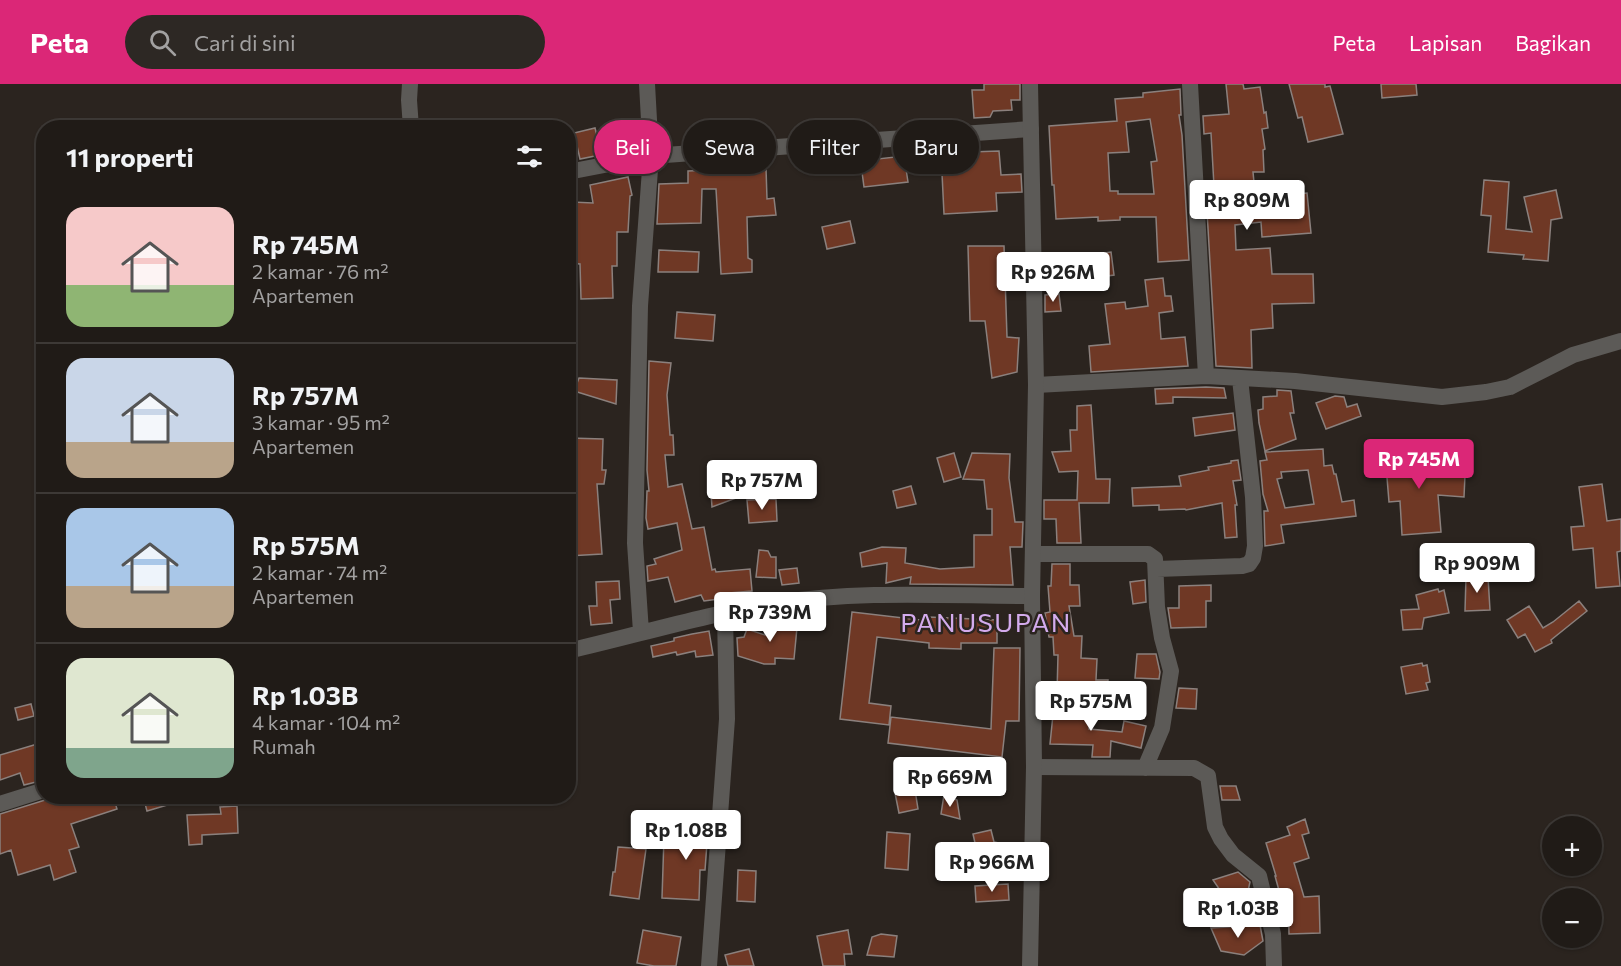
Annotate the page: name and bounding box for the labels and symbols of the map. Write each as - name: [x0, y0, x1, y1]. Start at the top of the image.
- pin: Rp 809M: [1192, 180, 1302, 231]
- pin: Rp 926M: [998, 252, 1108, 303]
- pin: Rp 745M: [1364, 439, 1474, 490]
- pin: Rp 757M: [707, 460, 817, 511]
- pin: Rp 909M: [1422, 543, 1532, 594]
- pin: Rp 739M: [715, 592, 825, 643]
- district label: PANUSUPAN: [900, 606, 1072, 637]
- pin: Rp 575M: [1036, 681, 1146, 732]
- pin: Rp 669M: [895, 757, 1005, 808]
- pin: Rp 1.08B: [624, 810, 748, 861]
- pin: Rp 966M: [937, 842, 1047, 893]
- pin: Rp 1.03B: [1176, 888, 1300, 939]

